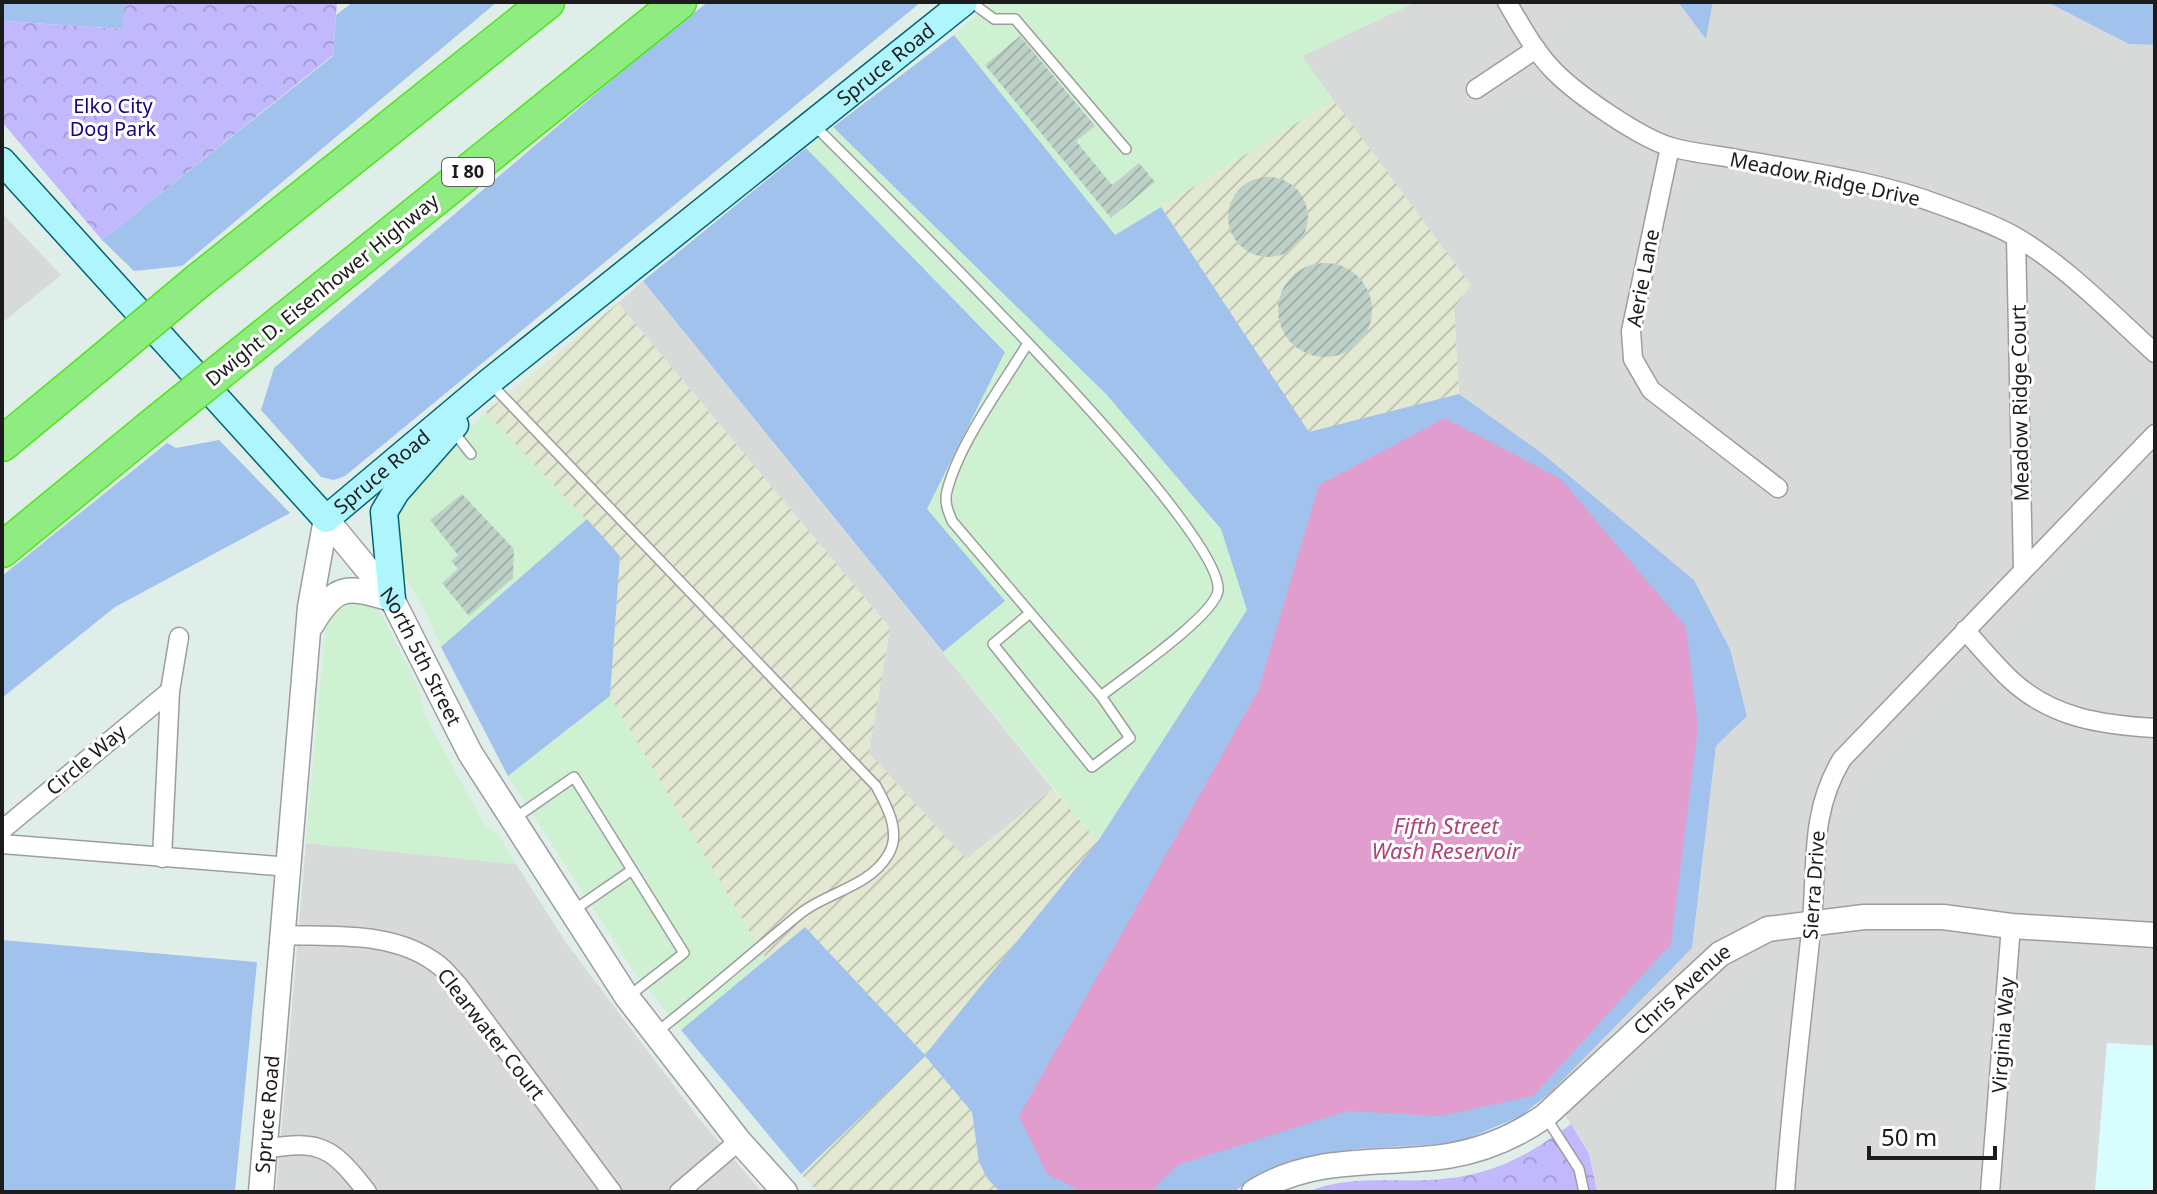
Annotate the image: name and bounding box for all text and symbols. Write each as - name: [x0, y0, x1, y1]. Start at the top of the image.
- street label: Spruce Road: [831, 17, 940, 112]
- park label: Elko City Dog Park: [70, 92, 157, 142]
- street label: Meadow Ridge Drive: [1728, 145, 1923, 212]
- road number: I 80: [442, 158, 494, 186]
- street label: Dwight D. Eisenhower Highway: [199, 187, 445, 392]
- street label: Aerie Lane: [1620, 227, 1665, 329]
- street label: Meadow Ridge Court: [2004, 304, 2035, 502]
- street label: Spruce Road: [328, 423, 436, 520]
- street label: North 5th Street: [374, 581, 468, 730]
- street label: Circle Way: [40, 718, 132, 801]
- water label: Fifth Street Wash Reservoir: [1372, 810, 1522, 865]
- street label: Sierra Drive: [1796, 829, 1831, 940]
- street label: Chris Avenue: [1627, 937, 1735, 1041]
- street label: Clearwater Court: [431, 962, 551, 1105]
- street label: Virginia Way: [1985, 975, 2020, 1094]
- street label: Spruce Road: [249, 1054, 285, 1174]
- scale bar: [1869, 1110, 1995, 1160]
- text: 50 m: [1881, 1120, 1937, 1153]

